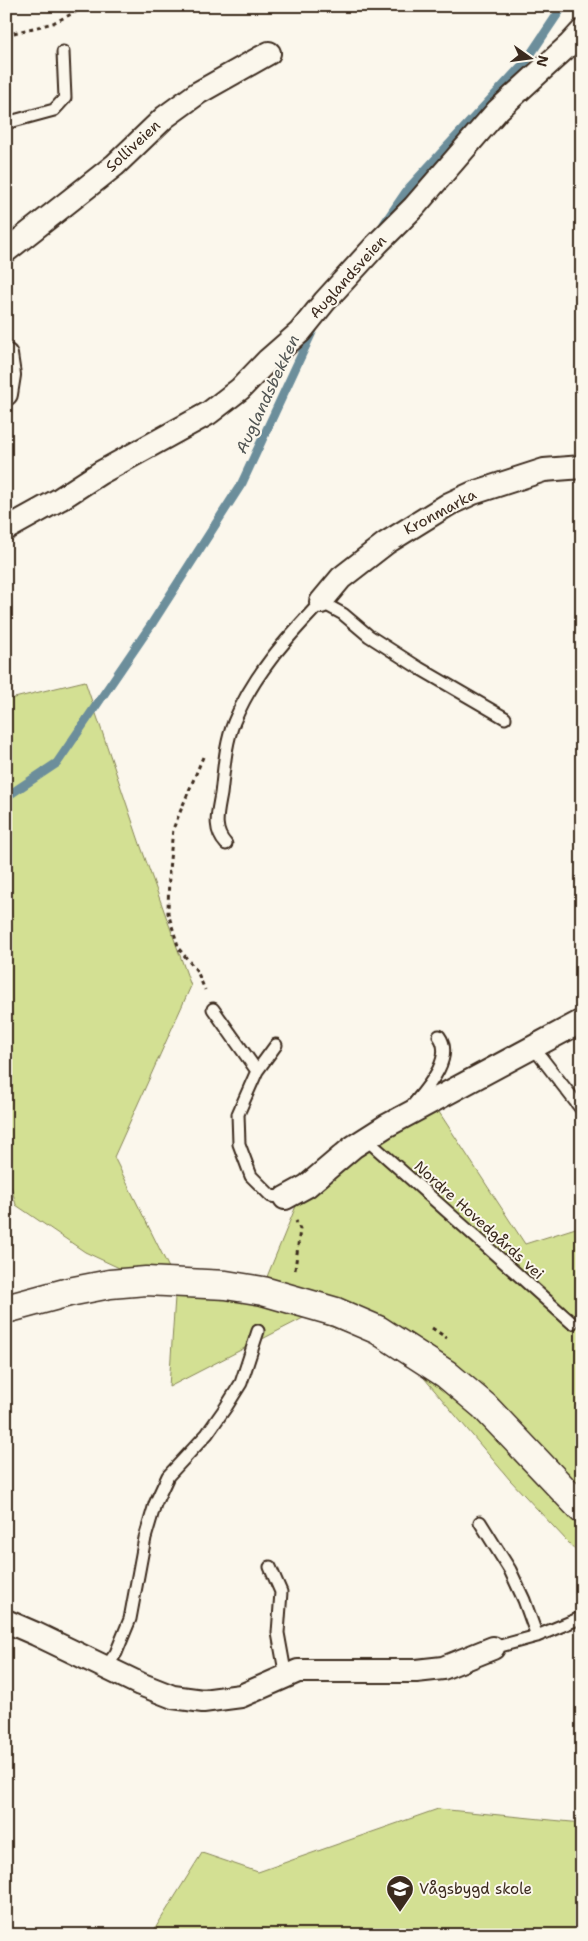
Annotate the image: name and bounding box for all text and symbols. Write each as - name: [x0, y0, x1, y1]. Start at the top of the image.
- north arrow: [506, 32, 556, 82]
- text: N: [533, 54, 553, 69]
- street label: Solliveien: [101, 116, 165, 176]
- street label: Auglandsveien: [305, 231, 391, 323]
- water label: Auglandsbekken: [231, 331, 304, 457]
- street label: Kronmarka: [400, 484, 480, 540]
- street label: Nordre Hovedgårds vei: [410, 1156, 548, 1284]
- school or university icon: Vågsbygd skole: [385, 1874, 415, 1913]
- place label: Vågsbygd skole: [419, 1879, 532, 1899]

